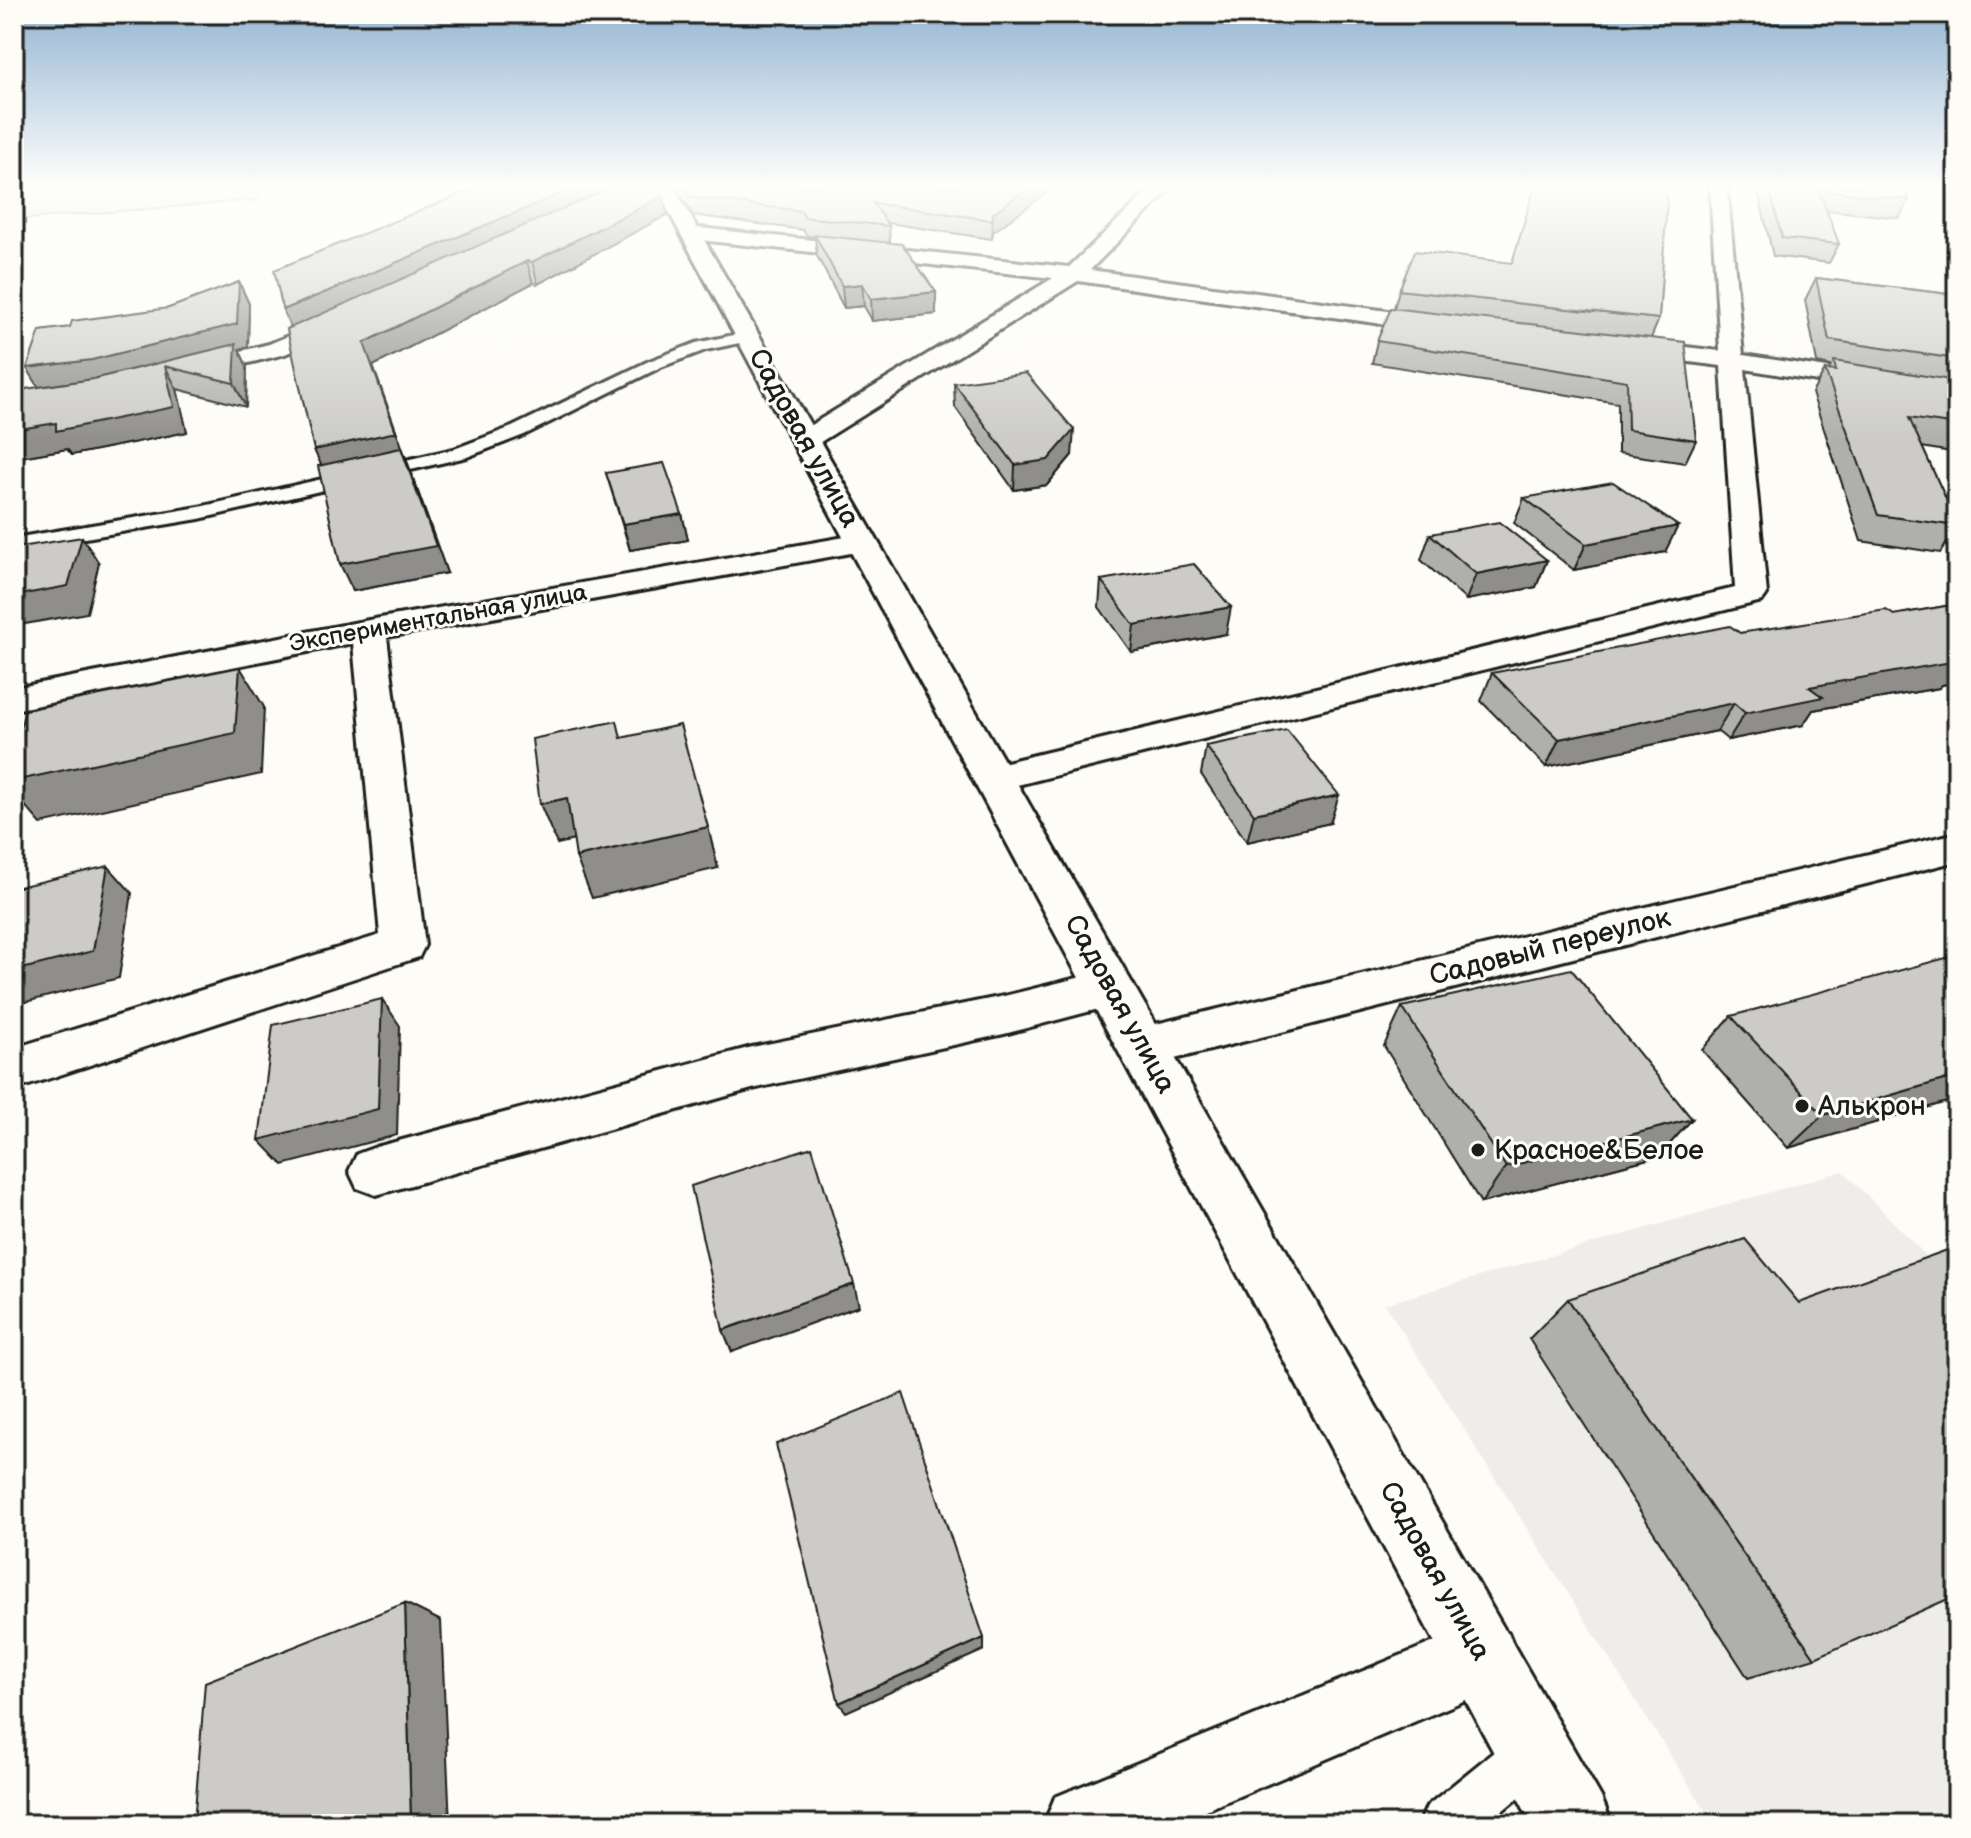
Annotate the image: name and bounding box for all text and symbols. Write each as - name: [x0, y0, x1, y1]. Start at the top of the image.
- street label: Садовая улица: [741, 343, 867, 533]
- street label: Экспериментальная улица: [287, 578, 589, 658]
- street label: Садовый переулок: [1426, 901, 1674, 993]
- street label: Садовая улица: [1057, 909, 1183, 1099]
- place label: Алькрон: [1817, 1090, 1926, 1123]
- marker: Алькрон: [1793, 1097, 1811, 1115]
- place label: Красное&Белое: [1494, 1134, 1704, 1167]
- marker: Красное&Белое: [1469, 1141, 1487, 1159]
- street label: Садовая улица: [1372, 1476, 1498, 1666]

